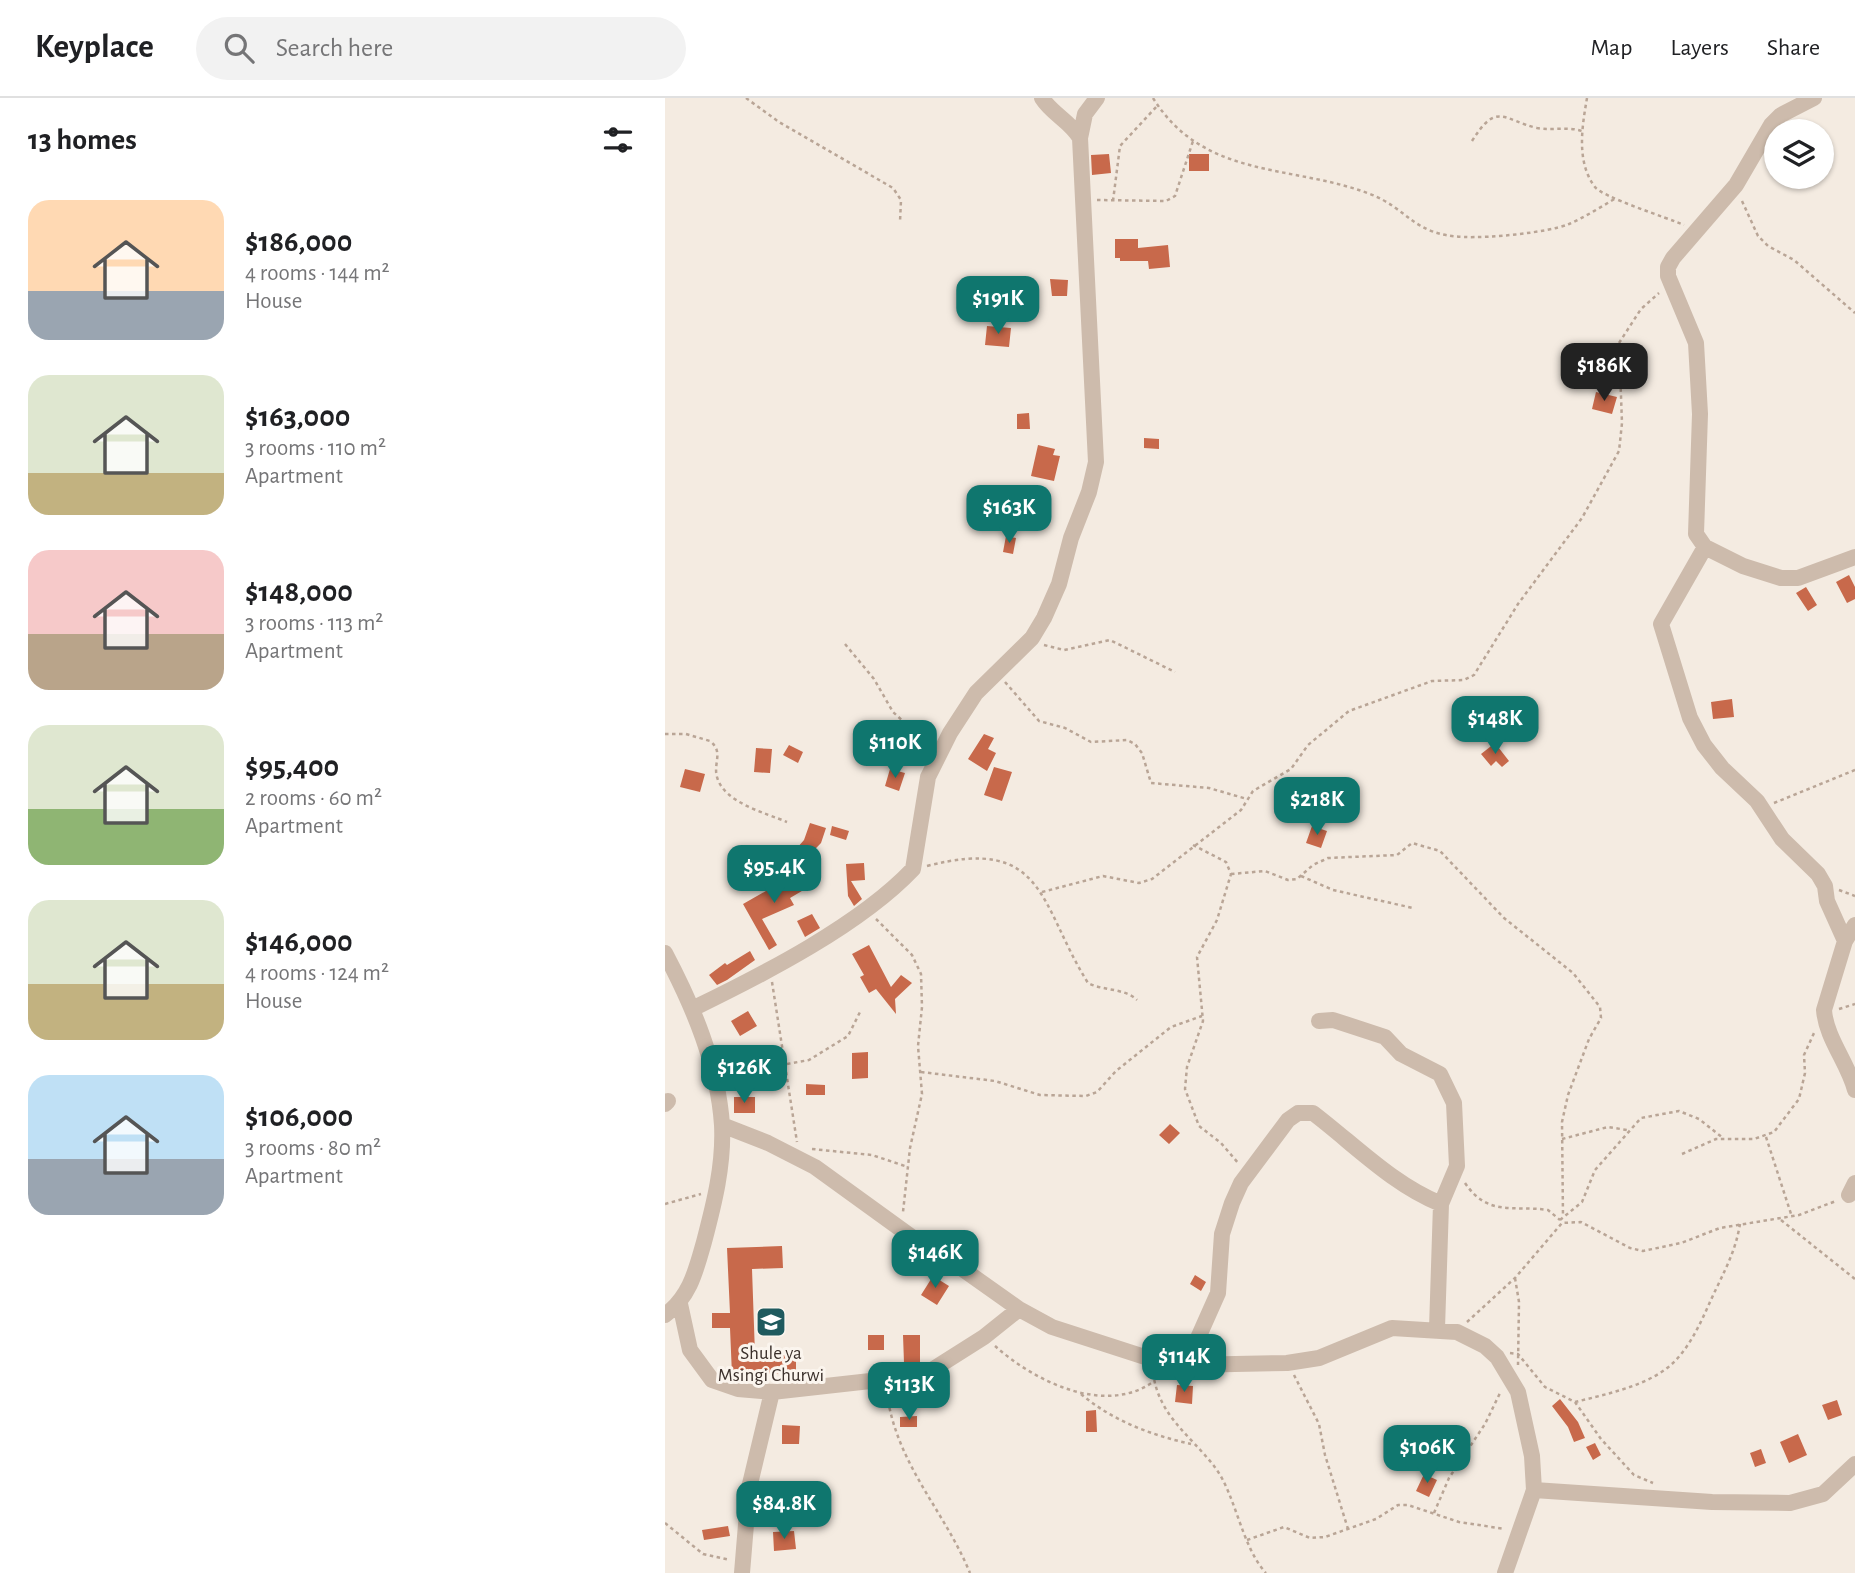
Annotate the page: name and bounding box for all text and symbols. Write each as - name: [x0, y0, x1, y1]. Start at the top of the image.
- search box: [196, 17, 686, 80]
- icon: search: [220, 29, 258, 67]
- text: Keyplace: [35, 31, 154, 64]
- text: Search here: [276, 35, 393, 61]
- text: Map: [1590, 36, 1632, 60]
- text: Layers: [1670, 36, 1729, 60]
- text: Share: [1767, 36, 1820, 60]
- map controls: [1764, 119, 1834, 189]
- button: layers: [1764, 119, 1834, 189]
- icon: filters: [599, 121, 637, 159]
- text: 13 homes: [28, 125, 137, 155]
- text: $186,000: [245, 227, 352, 257]
- icon: home: [84, 228, 168, 312]
- text: 4 rooms · 144 m²: [245, 262, 390, 285]
- pin: $191K: [949, 276, 1047, 336]
- text: $191K: [972, 287, 1024, 310]
- text: House: [245, 290, 302, 313]
- pin: $186K: [1555, 344, 1653, 403]
- text: $186K: [1577, 354, 1631, 377]
- text: $163,000: [245, 402, 350, 432]
- icon: home: [84, 403, 168, 487]
- text: 3 rooms · 110 m²: [245, 437, 386, 460]
- text: Apartment: [245, 465, 343, 488]
- pin: $163K: [960, 486, 1058, 545]
- text: $163K: [982, 496, 1036, 519]
- text: $148,000: [245, 577, 353, 607]
- icon: home: [84, 578, 168, 662]
- text: 3 rooms · 113 m²: [245, 612, 383, 635]
- text: Apartment: [245, 640, 343, 663]
- pin: $148K: [1446, 696, 1544, 756]
- text: $148K: [1468, 707, 1522, 730]
- pin: $110K: [846, 720, 944, 780]
- text: $110K: [869, 731, 921, 754]
- text: $95,400: [245, 752, 339, 782]
- icon: home: [84, 753, 168, 837]
- pin: $218K: [1268, 778, 1366, 837]
- text: 2 rooms · 60 m²: [245, 787, 382, 810]
- text: $218K: [1290, 788, 1344, 811]
- text: Apartment: [245, 815, 343, 838]
- pin: $95.4K: [717, 846, 831, 905]
- text: $95.4K: [743, 856, 805, 879]
- text: $146,000: [245, 927, 353, 957]
- icon: home: [84, 928, 168, 1012]
- text: 4 rooms · 124 m²: [245, 962, 389, 985]
- text: House: [245, 990, 302, 1013]
- pin: $126K: [695, 1046, 793, 1105]
- text: $126K: [717, 1056, 771, 1079]
- text: $106,000: [245, 1102, 353, 1132]
- icon: home: [84, 1103, 168, 1187]
- text: 3 rooms · 80 m²: [245, 1137, 381, 1160]
- text: Apartment: [245, 1165, 343, 1188]
- pin: $146K: [886, 1230, 984, 1290]
- text: $146K: [908, 1241, 962, 1264]
- school or university icon: Shule ya Msingi Churwi: [754, 1305, 788, 1339]
- pin: $114K: [1135, 1334, 1233, 1394]
- place label: Shule ya Msingi Churwi: [718, 1344, 824, 1385]
- text: $114K: [1158, 1345, 1210, 1368]
- pin: $113K: [860, 1362, 958, 1422]
- text: $113K: [884, 1373, 934, 1396]
- pin: $106K: [1378, 1426, 1476, 1485]
- text: $106K: [1399, 1436, 1455, 1459]
- pin: $84.8K: [727, 1482, 841, 1541]
- text: $84.8K: [752, 1492, 816, 1515]

